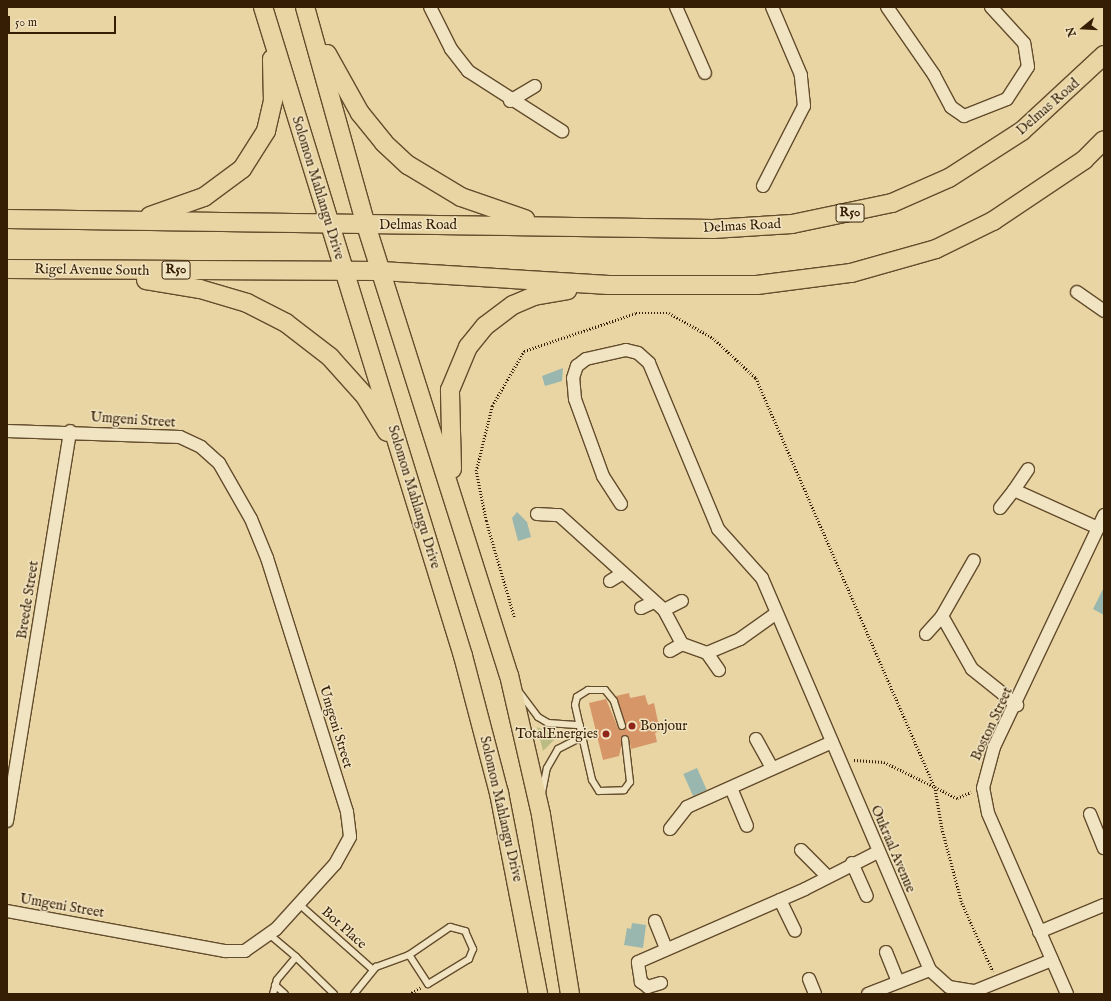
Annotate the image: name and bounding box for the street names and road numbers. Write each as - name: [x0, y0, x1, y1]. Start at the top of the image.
- street label: Delmas Road: [1013, 75, 1083, 139]
- street label: Solomon Mahlangu Drive: [288, 114, 348, 262]
- road number: R50: [835, 202, 865, 224]
- street label: Delmas Road: [703, 216, 781, 236]
- street label: Delmas Road: [379, 217, 457, 233]
- road number: R50: [161, 259, 191, 281]
- street label: Rigel Avenue South: [34, 261, 150, 279]
- street label: Umgeni Street: [90, 409, 176, 431]
- street label: Solomon Mahlangu Drive: [384, 423, 444, 571]
- street label: Breede Street: [14, 560, 42, 640]
- street label: Umgeni Street: [315, 684, 357, 770]
- street label: Boston Street: [968, 685, 1016, 763]
- street label: Solomon Mahlangu Drive: [476, 734, 526, 884]
- street label: Oukraal Avenue: [867, 803, 919, 895]
- street label: Umgeni Street: [19, 890, 105, 922]
- street label: Bot Place: [318, 903, 370, 953]

